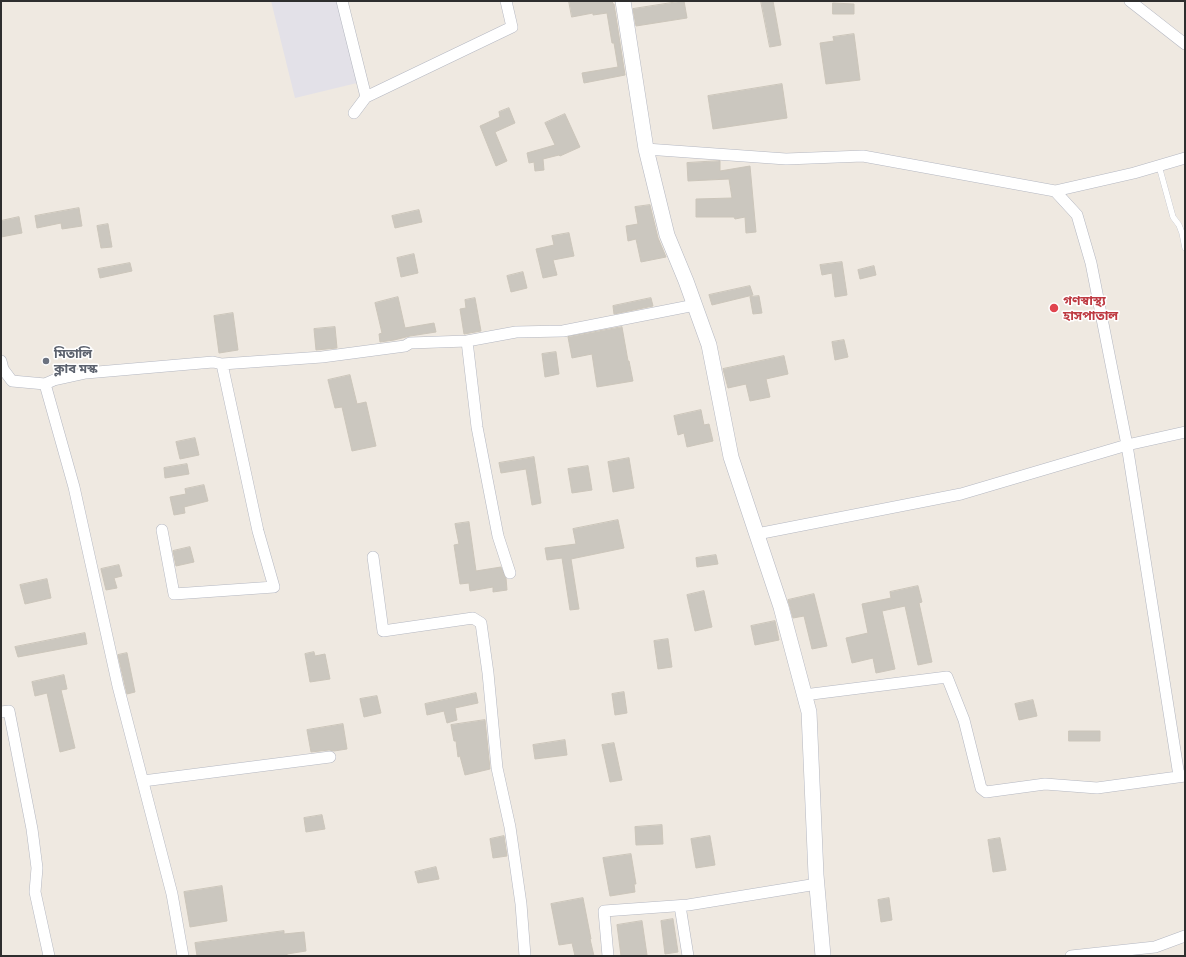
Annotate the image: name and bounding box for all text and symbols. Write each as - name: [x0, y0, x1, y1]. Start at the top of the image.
- place label: গণস্বাস্থ্য হাসপাতাল: [1063, 293, 1118, 324]
- marker: গণস্বাস্থ্য হাসপাতাল: [1048, 302, 1060, 314]
- place label: মিতালি ক্লাব মস্ক: [54, 346, 98, 377]
- marker: মিতালি ক্লাব মস্ক: [41, 356, 51, 366]

